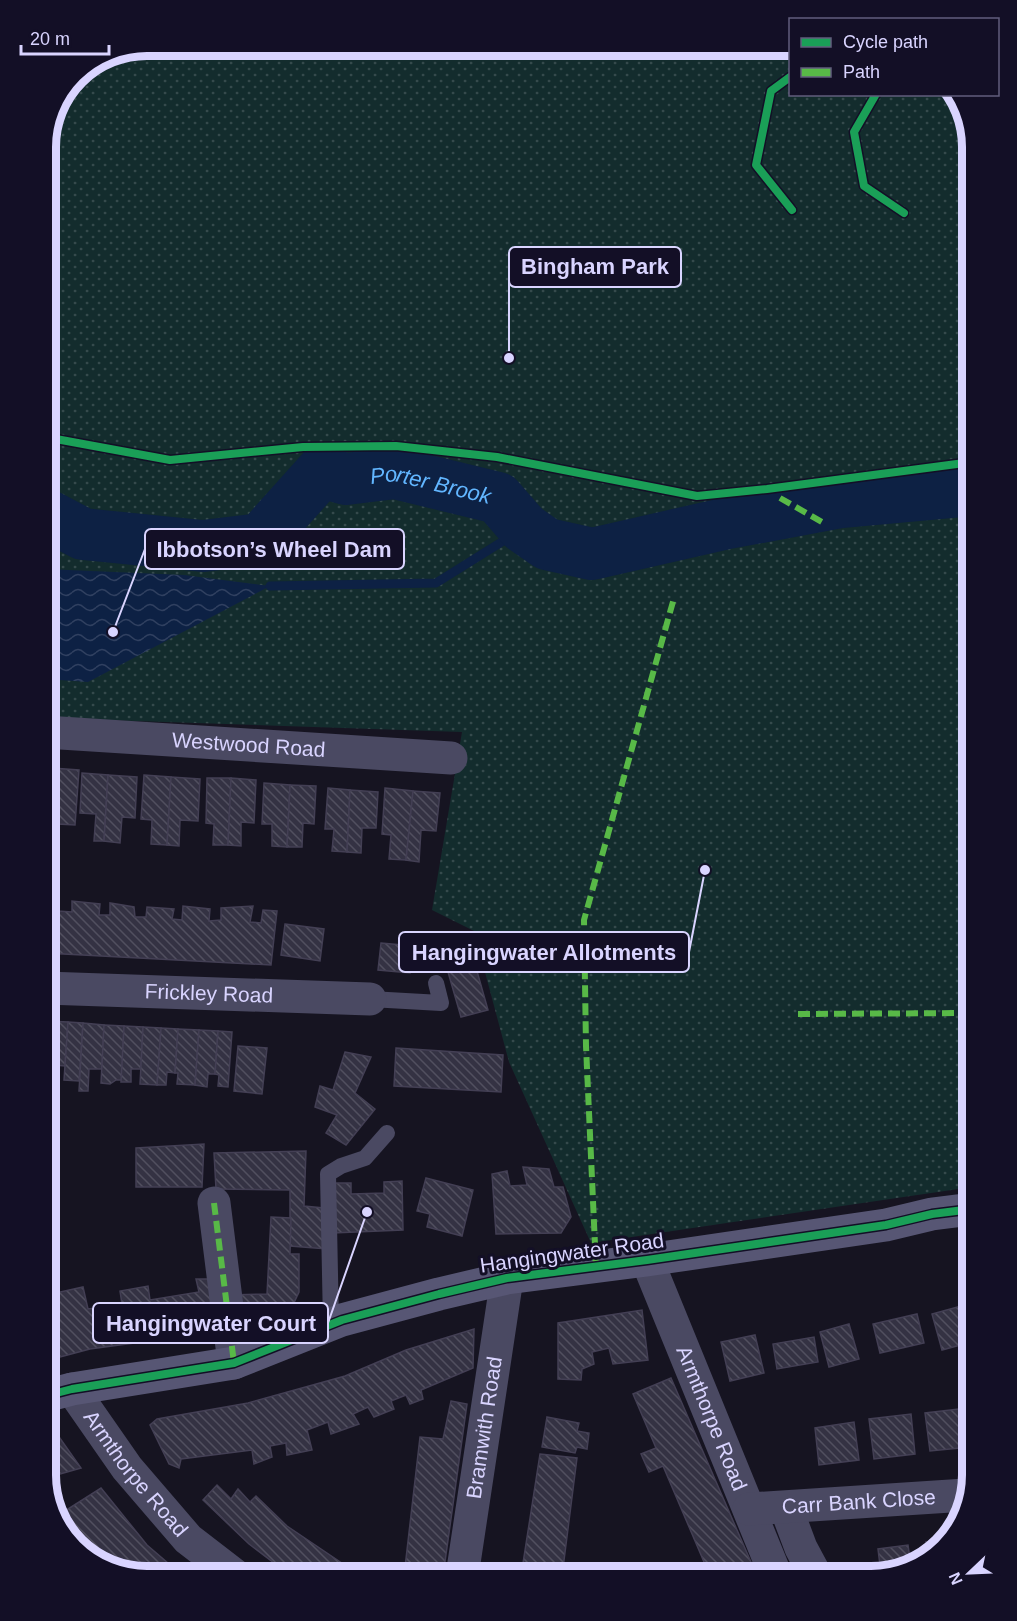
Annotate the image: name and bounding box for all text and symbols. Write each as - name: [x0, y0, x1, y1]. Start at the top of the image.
- scale bar: [21, 18, 110, 56]
- legend: [789, 18, 999, 96]
- text: 20 m: [30, 29, 70, 49]
- text: Cycle path: [843, 32, 928, 52]
- text: Path: [843, 62, 880, 82]
- callout: Bingham Park: [509, 247, 681, 287]
- text: Bingham Park: [521, 254, 670, 279]
- water label: Porter Brook: [369, 461, 495, 509]
- callout: Ibbotson’s Wheel Dam: [145, 529, 404, 569]
- text: Ibbotson’s Wheel Dam: [156, 537, 392, 562]
- street label: Westwood Road: [171, 728, 326, 761]
- callout: Hangingwater Allotments: [399, 932, 689, 972]
- text: Hangingwater Allotments: [412, 940, 676, 965]
- street label: Frickley Road: [144, 979, 273, 1007]
- street label: Hangingwater Road: [478, 1228, 665, 1277]
- callout: Hangingwater Court: [93, 1303, 328, 1343]
- text: Hangingwater Court: [106, 1311, 317, 1336]
- street label: Armthorpe Road: [672, 1342, 752, 1494]
- street label: Bramwith Road: [462, 1355, 506, 1500]
- street label: Armthorpe Road: [79, 1406, 193, 1541]
- street label: Carr Bank Close: [781, 1485, 936, 1518]
- north arrow: [939, 1543, 999, 1603]
- text: N: [946, 1570, 966, 1587]

